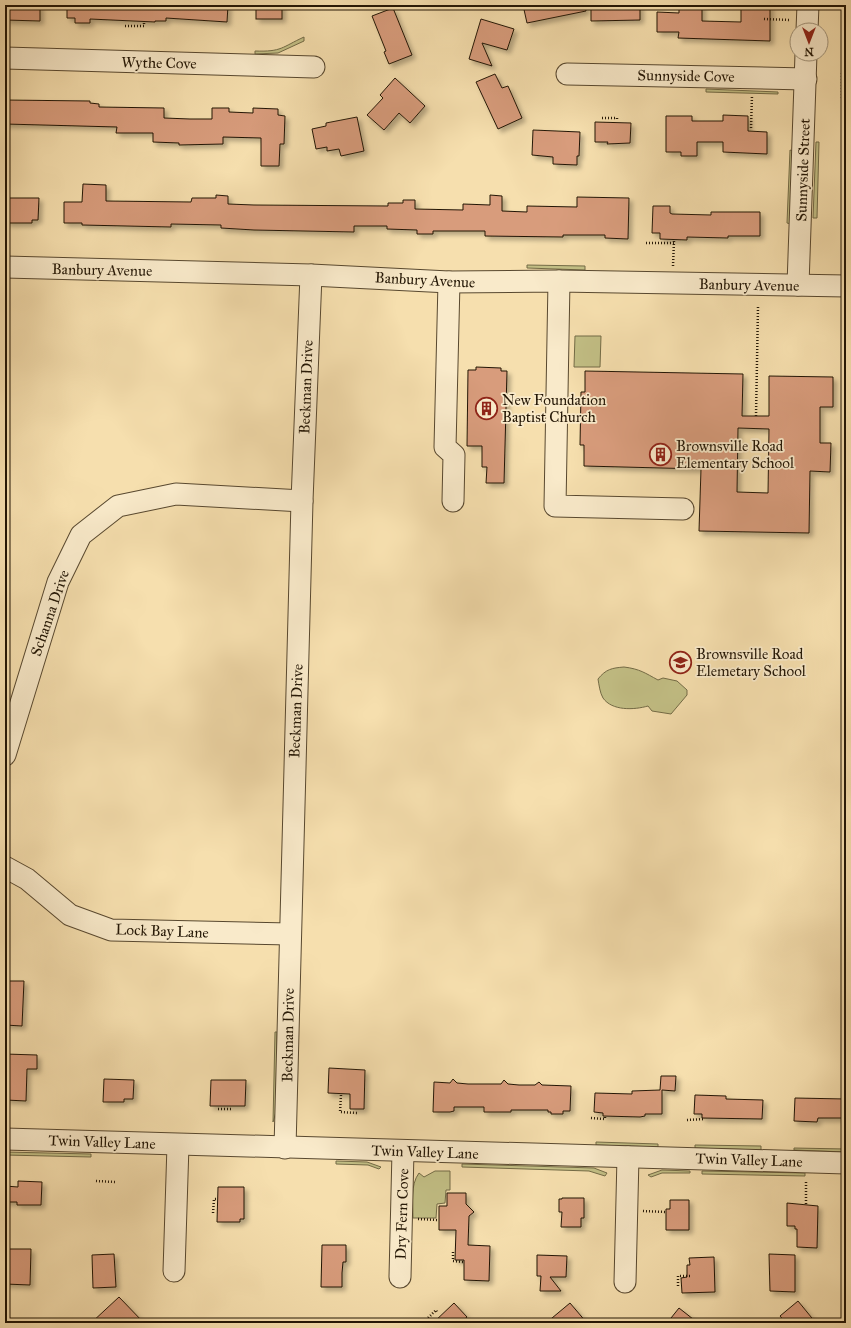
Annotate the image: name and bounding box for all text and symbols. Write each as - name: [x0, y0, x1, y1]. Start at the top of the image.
- north arrow: [789, 22, 829, 62]
- text: N: [804, 45, 814, 58]
- street label: Wythe Cove: [121, 53, 197, 73]
- street label: Sunnyside Cove: [637, 66, 735, 86]
- street label: Sunnyside Street: [792, 117, 814, 222]
- street label: Banbury Avenue: [52, 260, 152, 280]
- street label: Banbury Avenue: [374, 268, 476, 292]
- street label: Banbury Avenue: [699, 275, 799, 295]
- street label: Beckman Drive: [295, 339, 317, 435]
- place label: New Foundation Baptist Church: [502, 391, 606, 426]
- building icon: New Foundation Baptist Church: [474, 396, 500, 422]
- place label: Brownsville Road Elementary School: [676, 437, 795, 472]
- building icon: Brownsville Road Elementary School: [648, 442, 674, 468]
- street label: Schanna Drive: [27, 567, 73, 659]
- place label: Brownsville Road Elemetary School: [696, 645, 807, 680]
- school or university icon: Brownsville Road Elemetary School: [667, 650, 693, 676]
- street label: Beckman Drive: [285, 663, 307, 759]
- street label: Lock Bay Lane: [115, 920, 209, 942]
- street label: Beckman Drive: [278, 988, 298, 1082]
- street label: Twin Valley Lane: [48, 1131, 156, 1153]
- street label: Twin Valley Lane: [371, 1141, 479, 1163]
- street label: Twin Valley Lane: [695, 1149, 803, 1171]
- street label: Dry Fern Cove: [391, 1168, 413, 1260]

